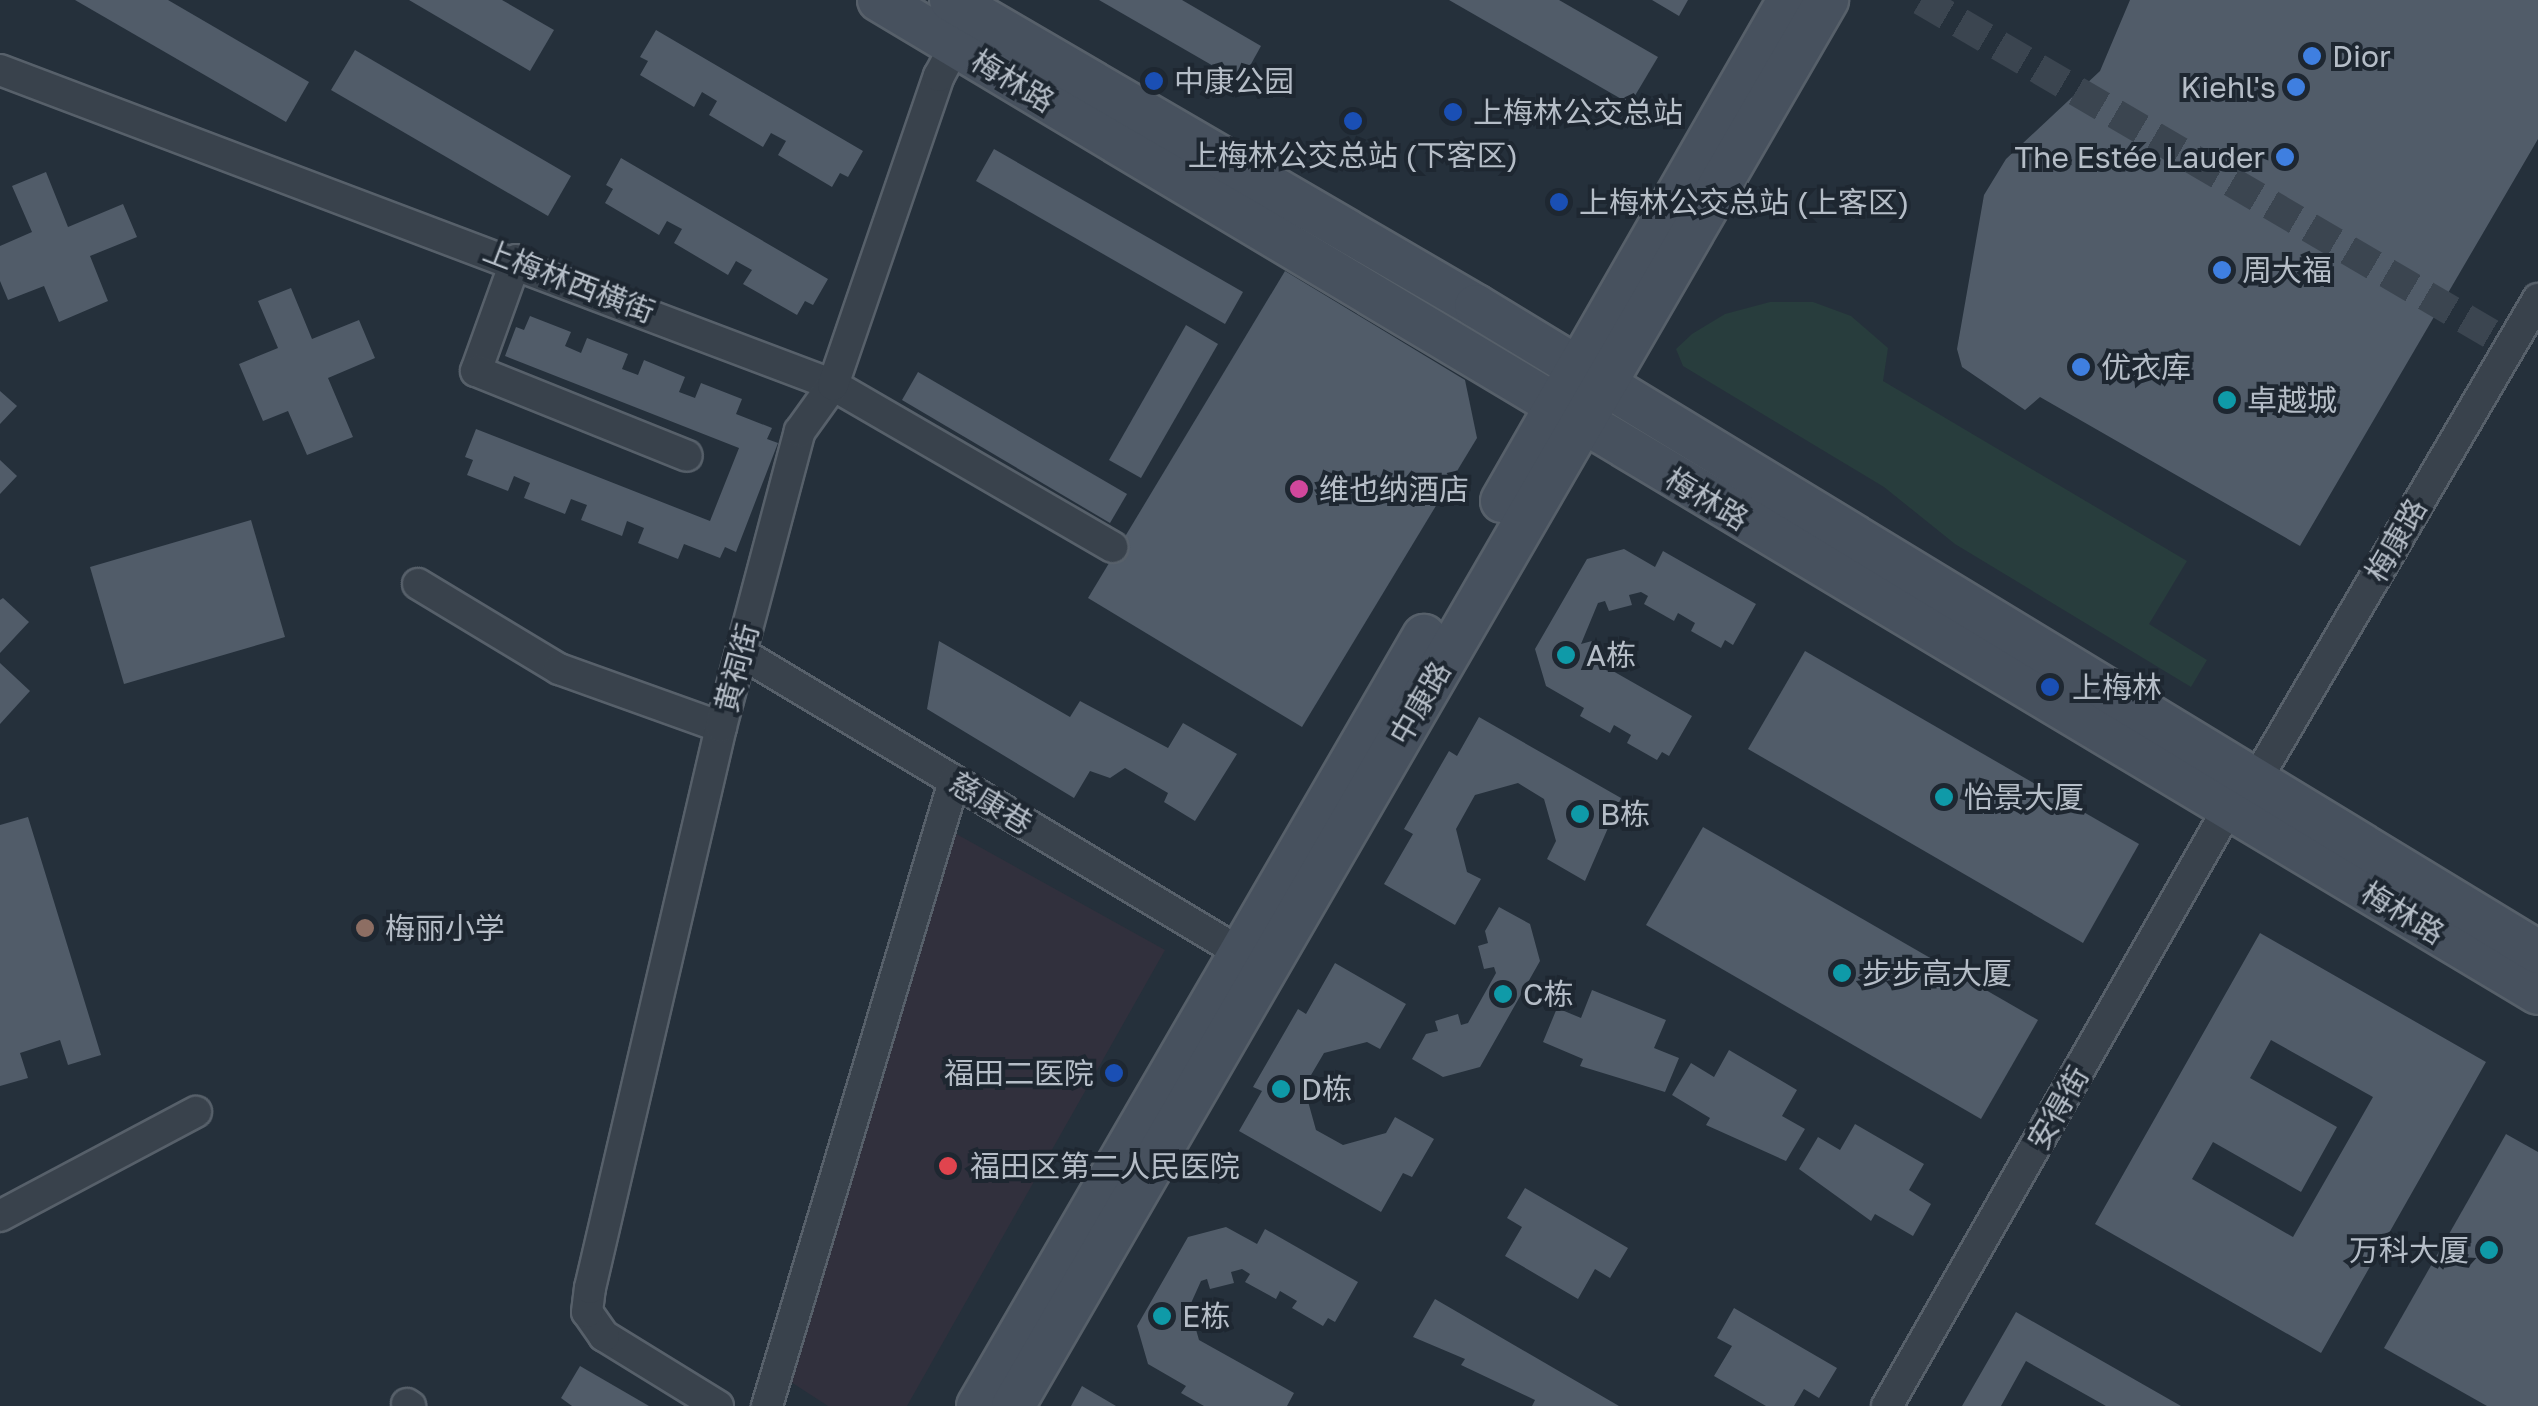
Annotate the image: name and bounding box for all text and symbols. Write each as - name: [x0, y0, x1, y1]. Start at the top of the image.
- place label: Dior: [2332, 38, 2391, 74]
- street label: 梅林路: [965, 42, 1061, 120]
- marker: Dior: [2301, 45, 2323, 67]
- place label: 中康公园: [1174, 63, 1294, 99]
- place label: Kiehl's: [2181, 69, 2276, 105]
- marker: 中康公园: [1143, 70, 1165, 92]
- marker: Kiehl's: [2285, 76, 2307, 98]
- place label: 上梅林公交总站: [1473, 94, 1683, 130]
- marker: 上梅林公交总站: [1442, 101, 1464, 123]
- marker: 上梅林公交总站 (下客区): [1342, 110, 1364, 132]
- place label: 上梅林公交总站 (下客区): [1188, 137, 1518, 173]
- place label: The Estée Lauder: [2015, 139, 2265, 175]
- marker: The Estée Lauder: [2274, 146, 2296, 168]
- place label: 上梅林公交总站 (上客区): [1579, 184, 1909, 220]
- marker: 上梅林公交总站 (上客区): [1548, 191, 1570, 213]
- street label: 上梅林西横街: [479, 232, 659, 330]
- place label: 周大福: [2242, 252, 2332, 288]
- marker: 周大福: [2211, 259, 2233, 281]
- place label: 优衣库: [2101, 349, 2191, 385]
- marker: 优衣库: [2070, 356, 2092, 378]
- place label: 卓越城: [2247, 382, 2337, 418]
- marker: 卓越城: [2216, 389, 2238, 411]
- street label: 梅林路: [1659, 460, 1755, 538]
- place label: 维也纳酒店: [1319, 471, 1469, 507]
- marker: 维也纳酒店: [1288, 478, 1310, 500]
- street label: 梅康路: [2358, 492, 2434, 588]
- street label: 黄祠街: [708, 620, 766, 716]
- place label: A栋: [1586, 637, 1636, 673]
- marker: A栋: [1555, 644, 1577, 666]
- street label: 中康路: [1382, 655, 1458, 751]
- place label: 上梅林: [2072, 669, 2162, 705]
- marker: 上梅林: [2037, 674, 2063, 700]
- street label: 慈康巷: [943, 764, 1039, 842]
- place label: 怡景大厦: [1964, 779, 2084, 815]
- marker: 怡景大厦: [1933, 786, 1955, 808]
- place label: B栋: [1600, 796, 1650, 832]
- marker: B栋: [1569, 803, 1591, 825]
- street label: 梅林路: [2355, 874, 2451, 952]
- place label: 梅丽小学: [385, 910, 505, 946]
- marker: 梅丽小学: [354, 917, 376, 939]
- place label: 步步高大厦: [1862, 955, 2012, 991]
- marker: 步步高大厦: [1831, 962, 1853, 984]
- place label: C栋: [1523, 976, 1573, 1012]
- marker: C栋: [1492, 983, 1514, 1005]
- place label: 福田二医院: [944, 1055, 1094, 1091]
- street label: 安得街: [2020, 1060, 2096, 1156]
- marker: 福田二医院: [1103, 1062, 1125, 1084]
- place label: D栋: [1301, 1071, 1352, 1107]
- marker: D栋: [1270, 1078, 1292, 1100]
- place label: 福田区第二人民医院: [970, 1148, 1240, 1184]
- marker: 福田区第二人民医院: [935, 1153, 961, 1179]
- place label: 万科大厦: [2349, 1232, 2469, 1268]
- marker: 万科大厦: [2478, 1239, 2500, 1261]
- place label: E栋: [1182, 1298, 1230, 1334]
- marker: E栋: [1151, 1305, 1173, 1327]

